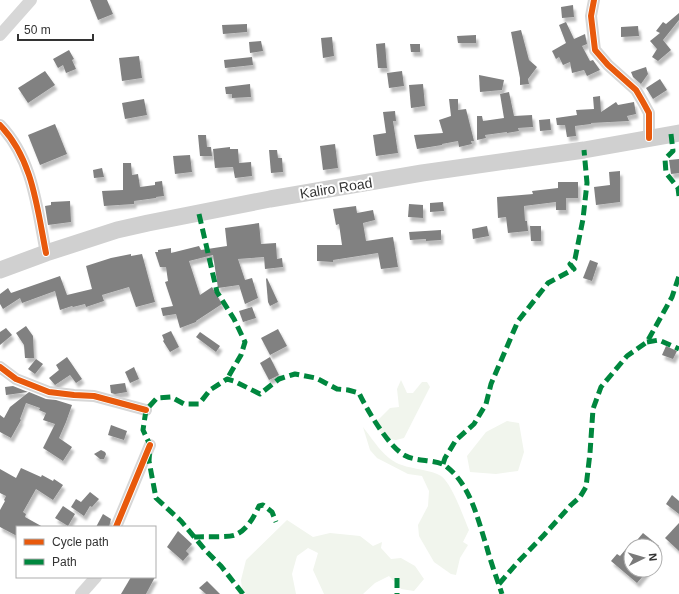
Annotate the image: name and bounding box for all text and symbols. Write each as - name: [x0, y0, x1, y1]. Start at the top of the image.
- scale bar: [18, 16, 93, 42]
- text: 50 m: [24, 23, 51, 37]
- street label: Kaliro Road: [299, 174, 373, 202]
- legend: [16, 526, 156, 578]
- text: Cycle path: [52, 535, 109, 549]
- north arrow: [623, 538, 663, 578]
- text: N: [647, 553, 659, 562]
- text: Path: [52, 555, 77, 569]

